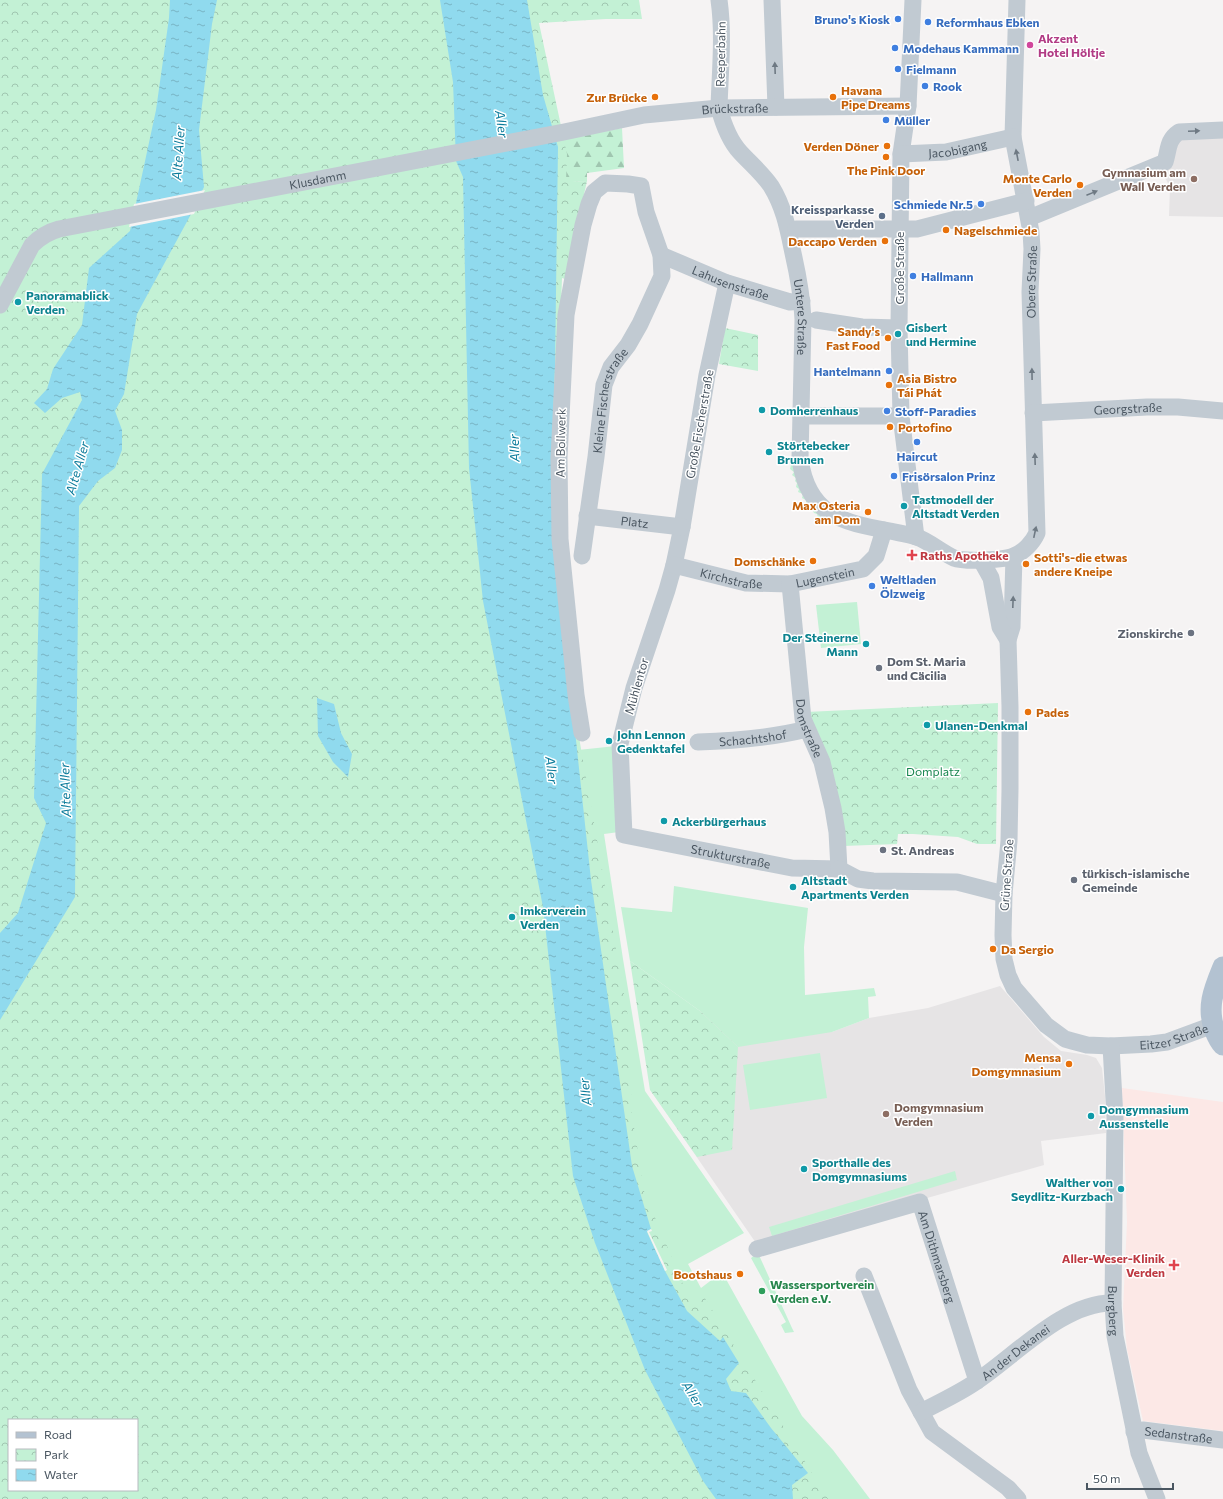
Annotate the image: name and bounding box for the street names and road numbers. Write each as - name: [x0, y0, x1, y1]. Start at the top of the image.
- street label: Reeperbahn: [712, 21, 728, 87]
- street label: Brückstraße: [701, 100, 768, 117]
- street label: Jacobigang: [928, 136, 989, 161]
- street label: Klusdamm: [288, 167, 347, 192]
- street label: Große Straße: [892, 232, 906, 304]
- street label: Obere Straße: [1023, 245, 1039, 319]
- street label: Lahusenstraße: [690, 262, 771, 302]
- street label: Untere Straße: [791, 278, 810, 355]
- street label: Kleine Fischerstraße: [589, 345, 630, 454]
- street label: Große Fischerstraße: [683, 368, 715, 480]
- street label: Georgstraße: [1093, 400, 1162, 417]
- street label: Am Bollwerk: [552, 408, 568, 478]
- street label: Platz: [620, 513, 649, 530]
- street label: Lugenstein: [794, 564, 856, 590]
- street label: Kirchstraße: [699, 565, 763, 591]
- street label: Mühlentor: [621, 656, 651, 716]
- street label: Domstraße: [794, 698, 826, 759]
- street label: Schachtshof: [719, 727, 788, 748]
- street label: Grüne Straße: [996, 839, 1016, 911]
- street label: Strukturstraße: [690, 841, 772, 871]
- street label: Eitzer Straße: [1139, 1020, 1210, 1052]
- street label: Am Dithmarsberg: [916, 1209, 959, 1305]
- street label: Burgberg: [1106, 1286, 1122, 1337]
- street label: An der Dekanei: [978, 1321, 1052, 1383]
- street label: Sedanstraße: [1144, 1423, 1213, 1446]

